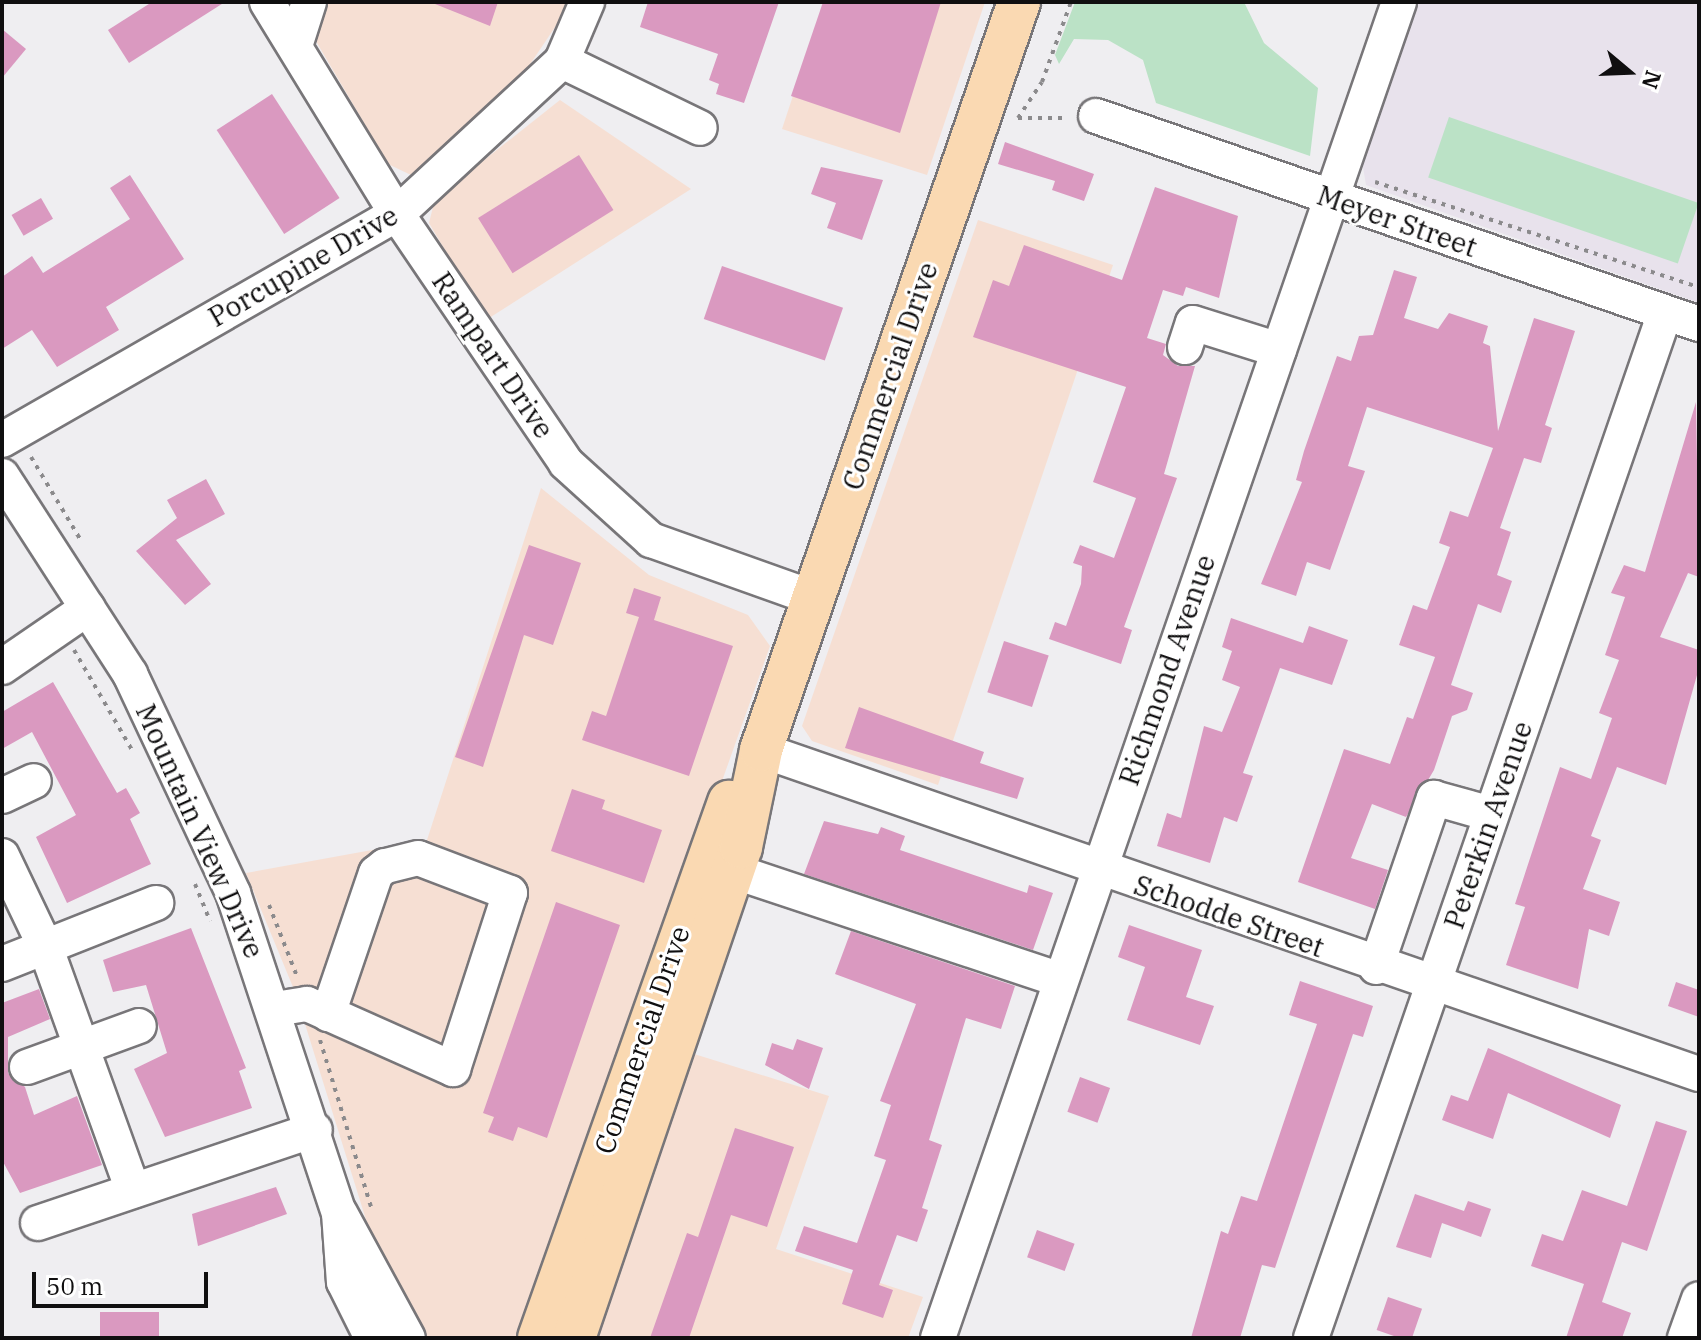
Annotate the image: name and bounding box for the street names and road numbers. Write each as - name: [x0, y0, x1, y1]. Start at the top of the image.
- street label: Meyer Street: [1313, 178, 1481, 264]
- street label: Porcupine Drive: [202, 198, 404, 334]
- street label: Commercial Drive: [835, 258, 945, 494]
- street label: Rampart Drive: [425, 265, 561, 445]
- street label: Richmond Avenue: [1112, 550, 1222, 790]
- street label: Mountain View Drive: [129, 699, 271, 963]
- street label: Peterkin Avenue: [1437, 717, 1539, 933]
- street label: Schodde Street: [1130, 868, 1328, 964]
- street label: Commercial Drive: [587, 922, 697, 1158]

